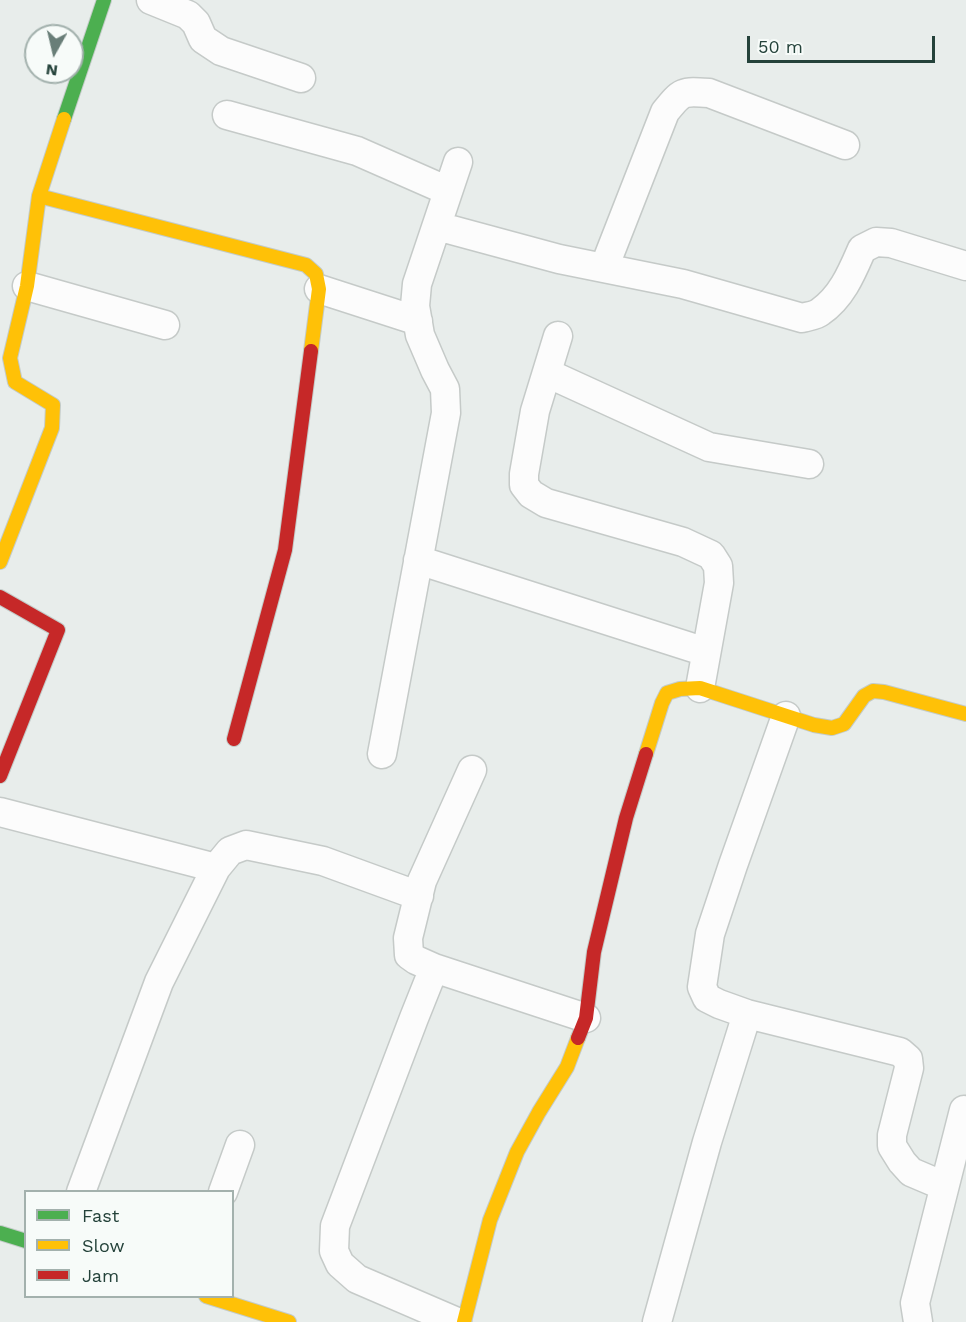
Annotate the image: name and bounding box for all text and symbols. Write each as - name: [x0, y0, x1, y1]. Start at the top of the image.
- north arrow: [24, 24, 84, 84]
- scale bar: [750, 24, 938, 62]
- text: 50 m: [758, 36, 803, 57]
- text: N: [45, 60, 59, 81]
- legend: [24, 1190, 234, 1298]
- text: Fast: [82, 1205, 119, 1226]
- text: Slow: [82, 1235, 125, 1256]
- text: Jam: [82, 1265, 119, 1286]

